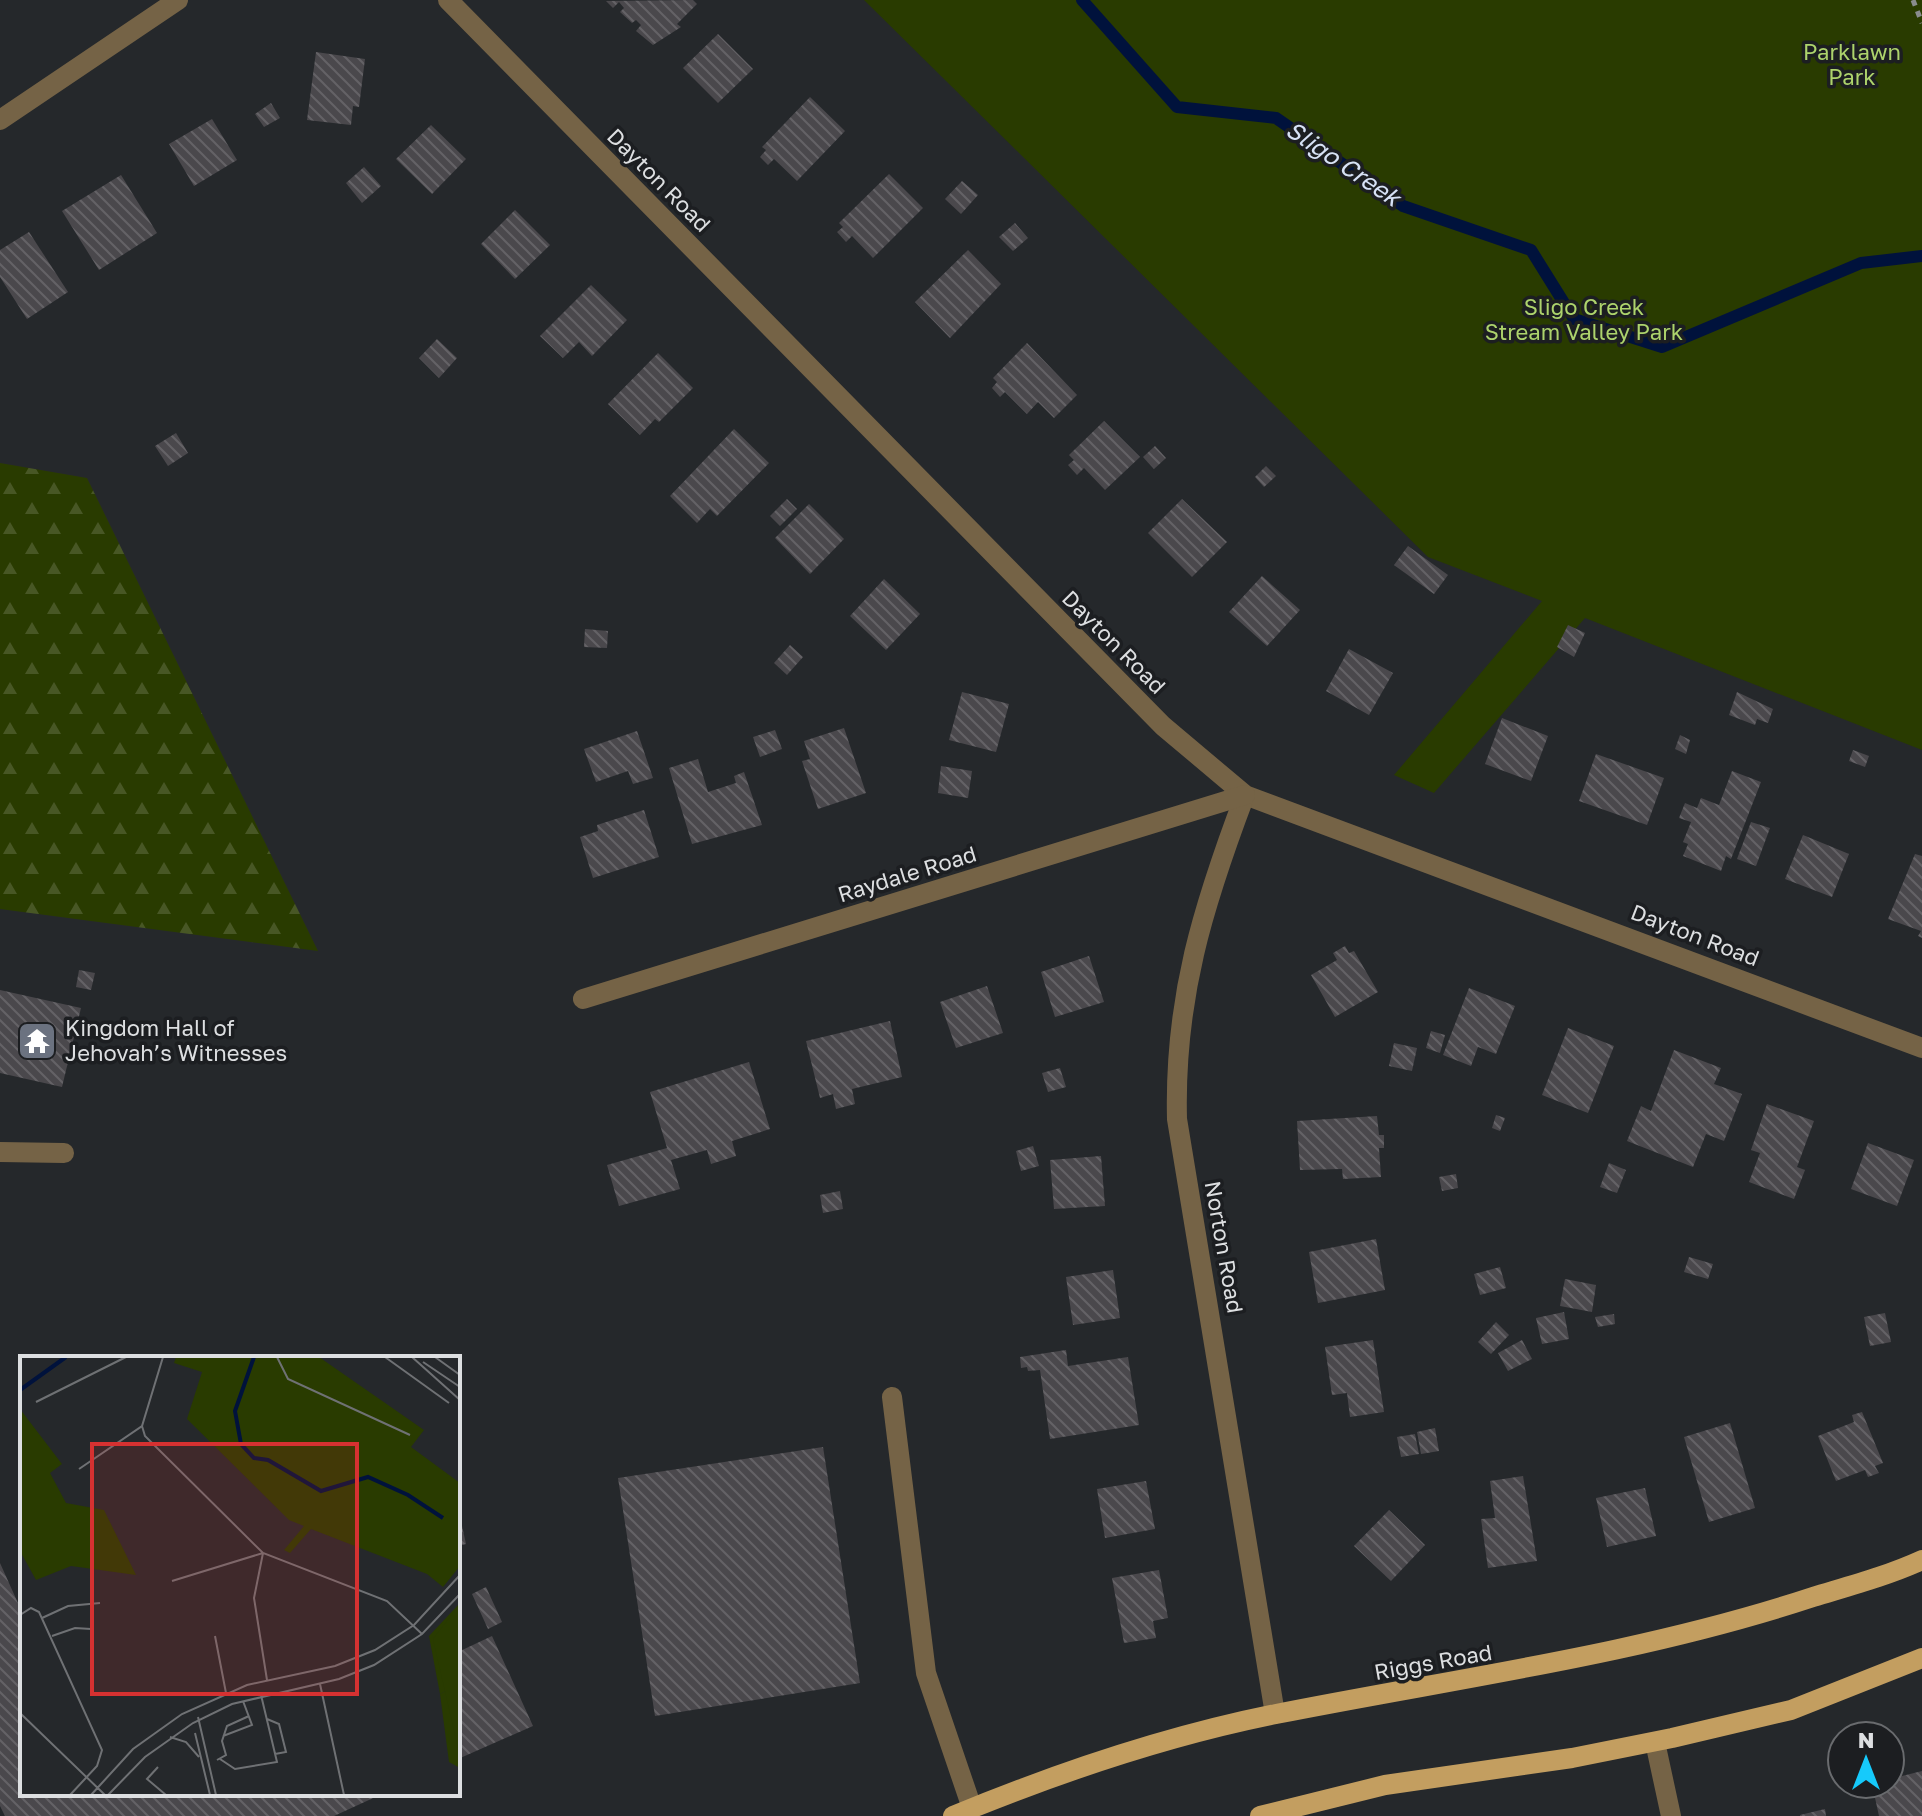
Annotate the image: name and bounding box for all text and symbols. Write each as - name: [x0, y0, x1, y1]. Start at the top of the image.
- park label: Parklawn Park: [1803, 38, 1901, 90]
- water label: Sligo Creek: [1281, 114, 1408, 214]
- street label: Dayton Road: [602, 122, 717, 237]
- park label: Sligo Creek Stream Valley Park: [1485, 293, 1683, 345]
- street label: Dayton Road: [1057, 584, 1172, 699]
- street label: Raydale Road: [834, 840, 979, 907]
- street label: Dayton Road: [1627, 898, 1763, 971]
- place label: Kingdom Hall of Jehovah’s Witnesses: [65, 1014, 287, 1066]
- temple icon: Kingdom Hall of Jehovah’s Witnesses: [16, 1020, 58, 1062]
- street label: Norton Road: [1200, 1179, 1249, 1315]
- inset map: [20, 1356, 460, 1796]
- street label: Riggs Road: [1372, 1638, 1494, 1685]
- north arrow: [1826, 1720, 1906, 1800]
- text: N: [1858, 1726, 1874, 1753]

